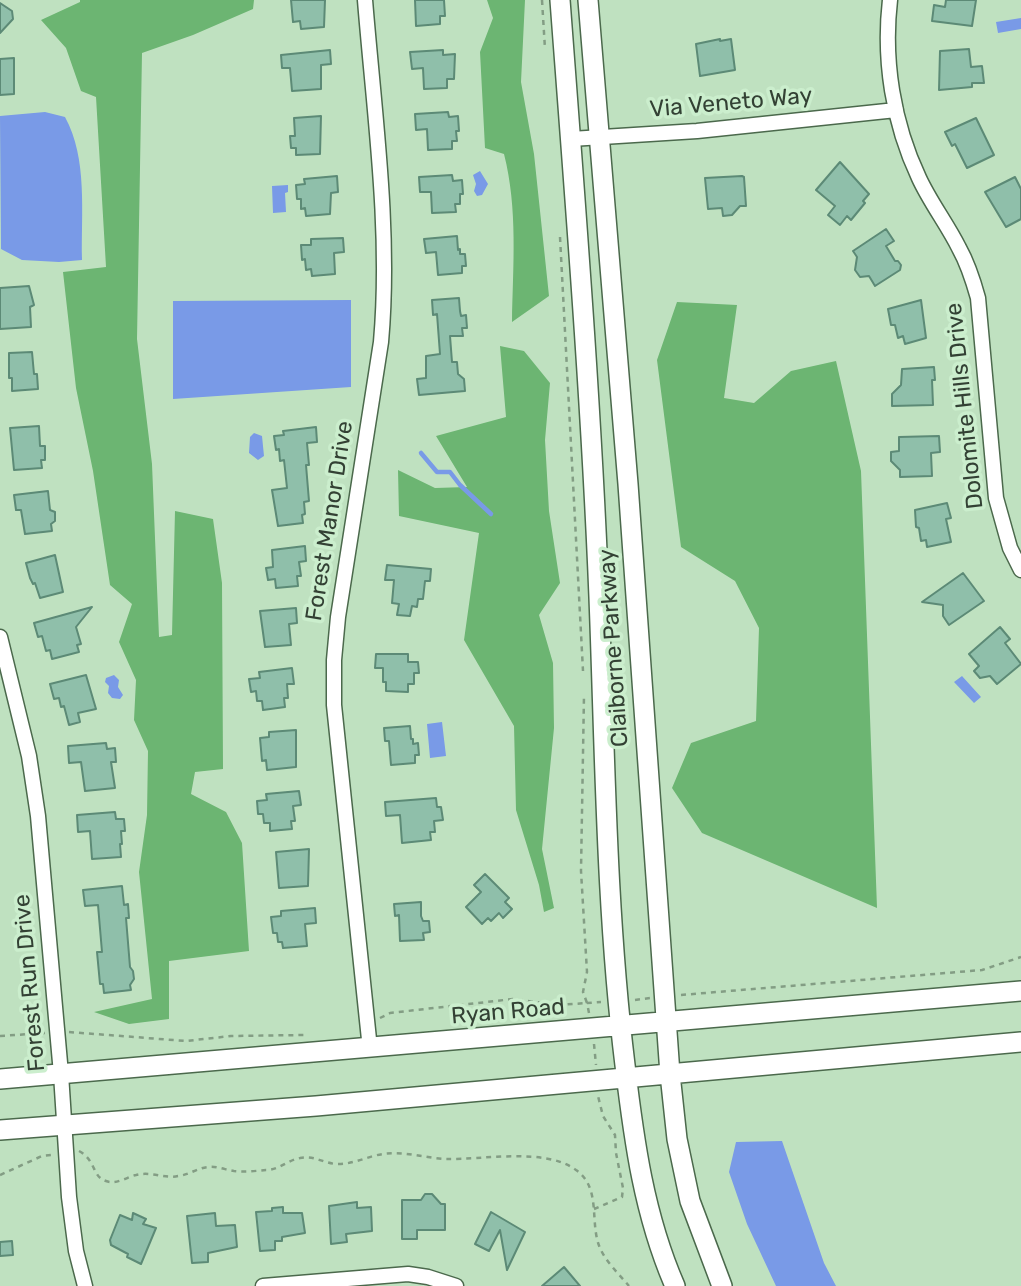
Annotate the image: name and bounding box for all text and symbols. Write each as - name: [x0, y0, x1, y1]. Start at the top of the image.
- street label: Via Veneto Way: [648, 82, 814, 124]
- street label: Dolomite Hills Drive: [940, 302, 990, 510]
- street label: Forest Manor Drive: [301, 419, 359, 623]
- street label: Claiborne Parkway: [593, 548, 635, 748]
- street label: Forest Run Drive: [8, 893, 52, 1073]
- street label: Ryan Road: [450, 993, 566, 1031]

